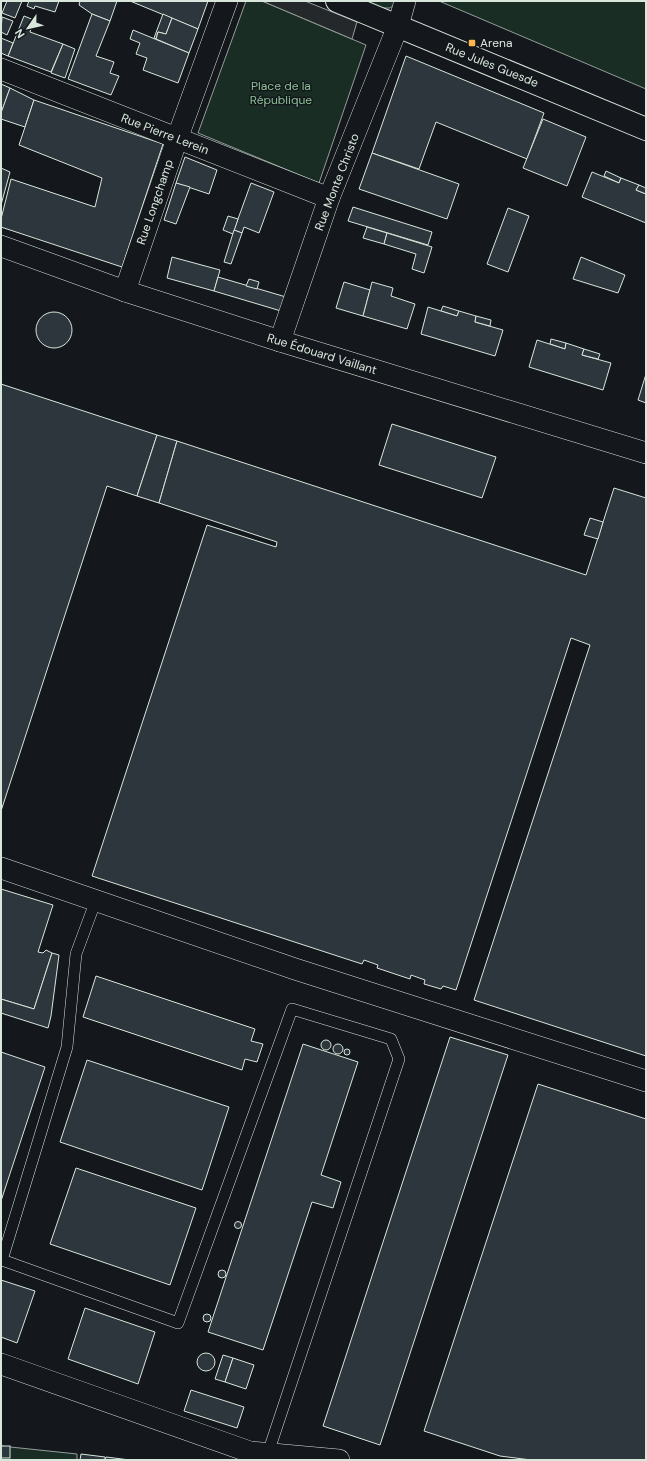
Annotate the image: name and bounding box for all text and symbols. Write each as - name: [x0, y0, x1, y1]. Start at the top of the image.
- north arrow: [8, 8, 48, 48]
- text: N: [12, 26, 28, 41]
- place label: Arena: [480, 35, 512, 51]
- marker: Arena: [467, 38, 477, 48]
- street label: Rue Jules Guesde: [443, 39, 541, 91]
- park label: Place de la République: [250, 78, 312, 108]
- street label: Rue Pierre Lerein: [119, 110, 211, 158]
- street label: Rue Monte Christo: [311, 131, 363, 233]
- street label: Rue Longchamp: [133, 157, 177, 247]
- street label: Rue Édouard Vaillant: [265, 330, 379, 378]

